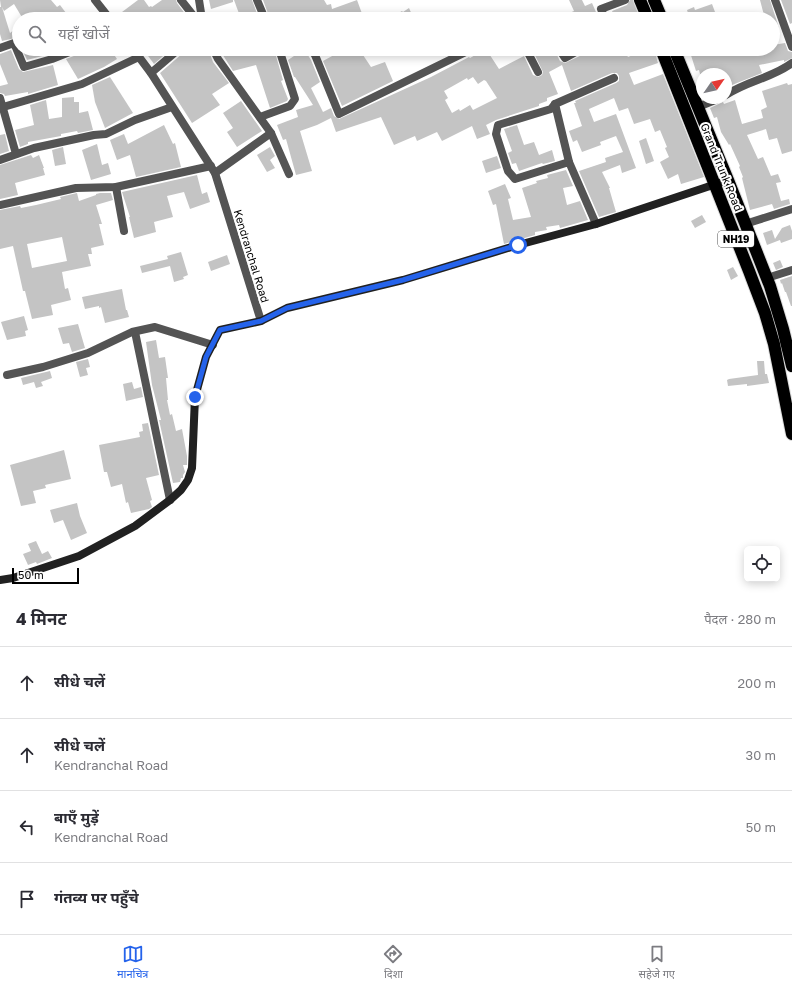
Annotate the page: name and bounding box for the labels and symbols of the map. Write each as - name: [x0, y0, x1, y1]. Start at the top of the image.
- north arrow: [696, 68, 732, 104]
- street label: Grand Trunk Road: [698, 121, 746, 213]
- street label: Kendranchal Road: [232, 208, 272, 304]
- road number: NH19: [718, 231, 754, 247]
- route start: [509, 236, 527, 254]
- route end: [186, 388, 204, 406]
- scale bar: [12, 566, 79, 585]

